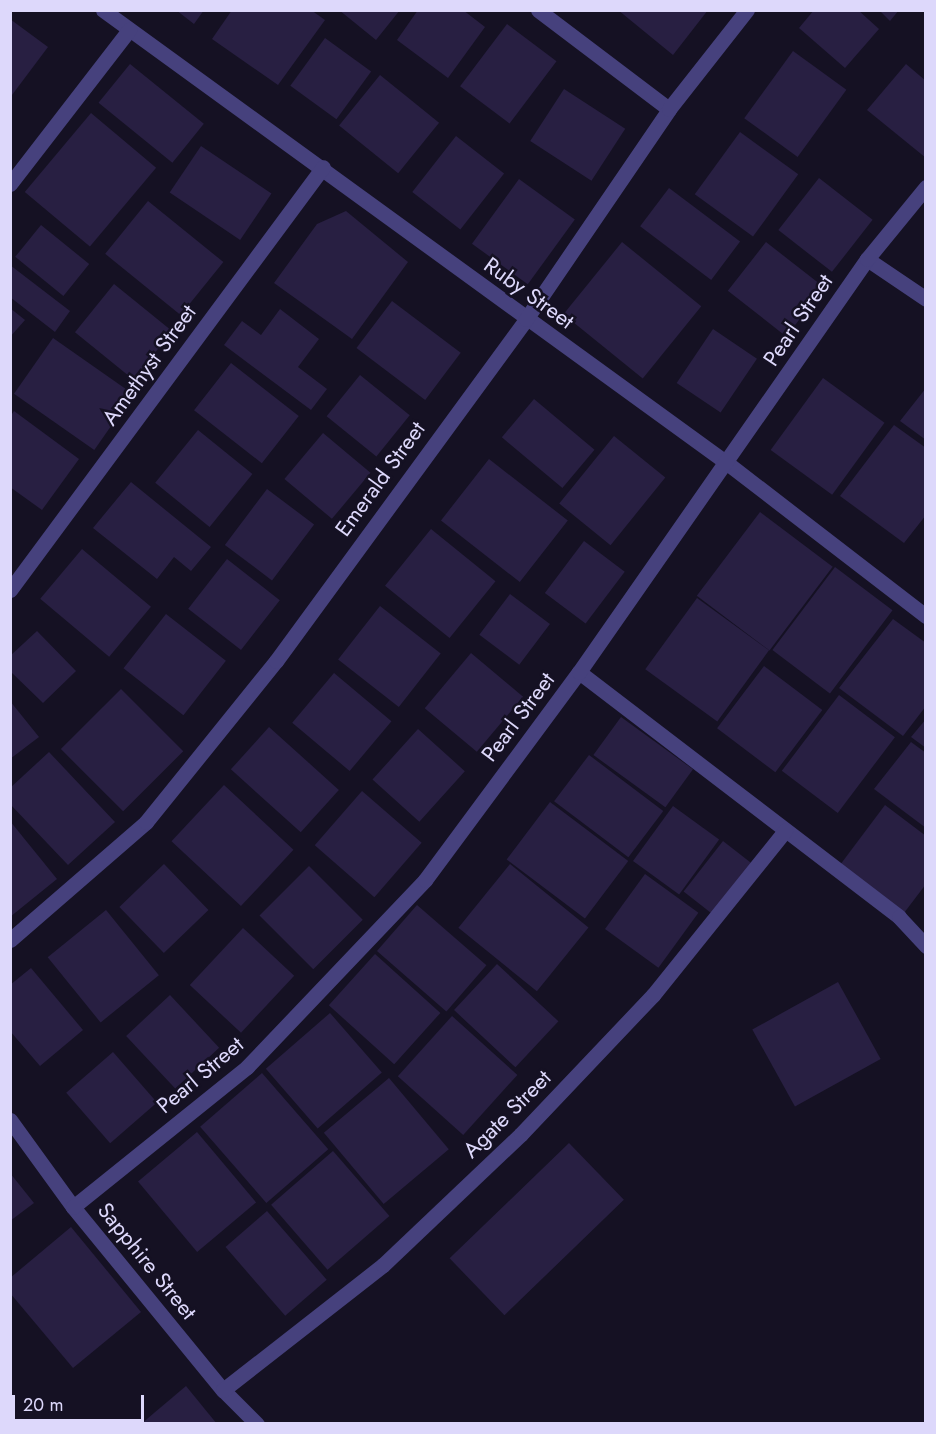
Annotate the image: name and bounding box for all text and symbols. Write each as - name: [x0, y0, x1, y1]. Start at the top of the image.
- street label: Ruby Street: [479, 252, 579, 334]
- street label: Pearl Street: [758, 269, 838, 371]
- street label: Amethyst Street: [96, 300, 202, 430]
- street label: Emerald Street: [330, 416, 430, 542]
- street label: Pearl Street: [476, 667, 560, 767]
- street label: Pearl Street: [151, 1031, 249, 1119]
- street label: Agate Street: [458, 1065, 556, 1163]
- street label: Sapphire Street: [92, 1197, 202, 1325]
- scale bar: [15, 1383, 147, 1421]
- text: 20 m: [23, 1392, 63, 1418]

